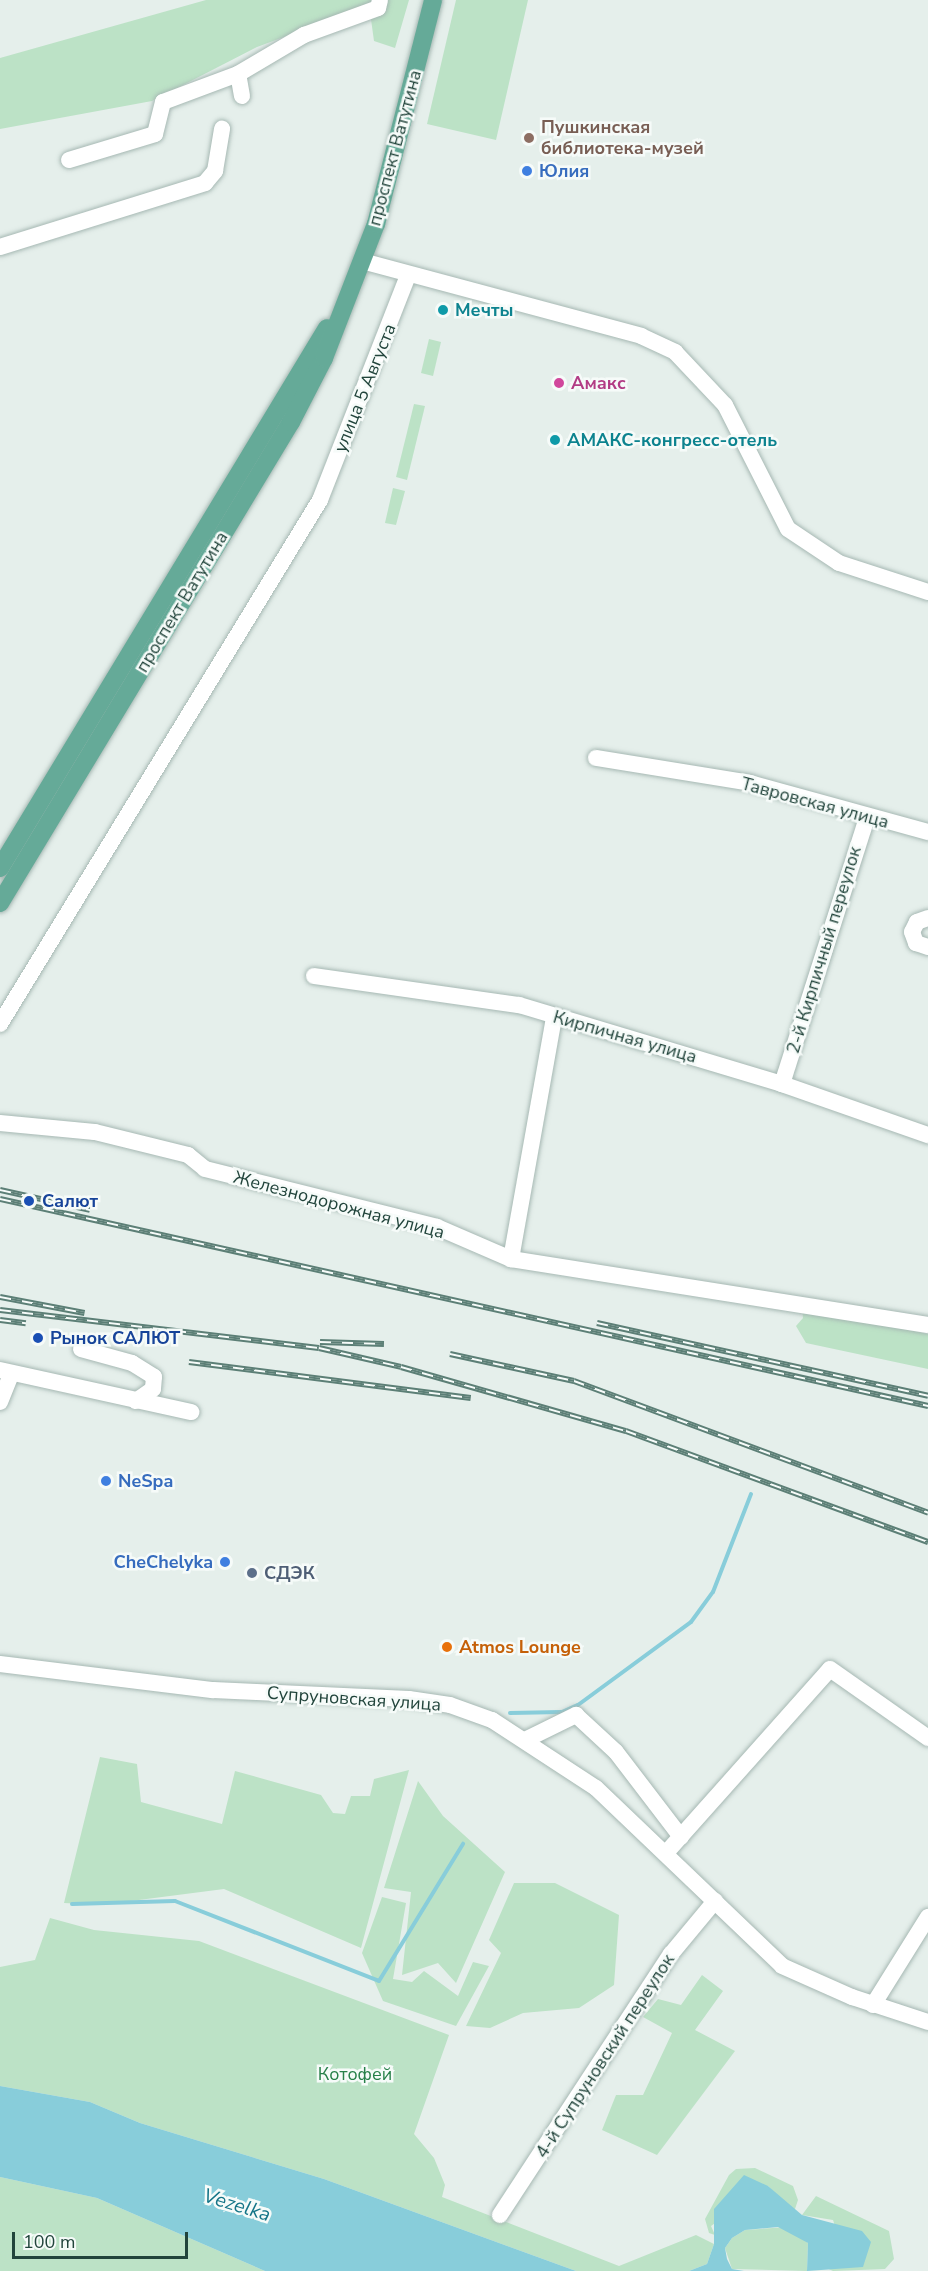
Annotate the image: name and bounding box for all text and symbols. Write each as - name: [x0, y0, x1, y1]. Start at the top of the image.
- street label: проспект Ватутина: [364, 68, 426, 228]
- place label: Пушкинская библиотека-музей: [541, 117, 704, 160]
- marker: Пушкинская библиотека-музей: [522, 131, 536, 145]
- place label: Юлия: [539, 160, 589, 182]
- marker: Юлия: [520, 164, 534, 178]
- place label: Мечты: [455, 299, 513, 321]
- marker: Мечты: [436, 303, 450, 317]
- street label: улица 5 Августа: [329, 321, 401, 455]
- place label: Амакс: [571, 372, 626, 394]
- marker: Амакс: [552, 376, 566, 390]
- place label: АМАКС-конгресс-отель: [567, 429, 777, 451]
- marker: АМАКС-конгресс-отель: [548, 433, 562, 447]
- street label: проспект Ватутина: [131, 528, 233, 676]
- street label: Тавровская улица: [739, 773, 891, 833]
- street label: 2-й Кирпичный переулок: [782, 844, 866, 1056]
- street label: Кирпичная улица: [551, 1006, 699, 1068]
- street label: Железнодорожная улица: [231, 1166, 447, 1244]
- place label: Салют: [42, 1190, 98, 1212]
- marker: Салют: [20, 1192, 38, 1210]
- place label: Рынок САЛЮТ: [50, 1327, 180, 1349]
- marker: Рынок САЛЮТ: [31, 1331, 45, 1345]
- place label: NeSpa: [118, 1470, 173, 1492]
- marker: NeSpa: [99, 1474, 113, 1488]
- place label: CheChelyka: [114, 1551, 213, 1573]
- marker: CheChelyka: [218, 1555, 232, 1569]
- place label: СДЭК: [264, 1562, 315, 1584]
- marker: СДЭК: [245, 1566, 259, 1580]
- place label: Atmos Lounge: [459, 1636, 581, 1658]
- marker: Atmos Lounge: [440, 1640, 454, 1654]
- street label: Супруновская улица: [266, 1682, 442, 1716]
- street label: 4-й Супруновский переулок: [531, 1950, 679, 2162]
- park label: Котофей: [318, 2063, 392, 2085]
- water label: Vezelka: [200, 2183, 274, 2227]
- scale bar: [15, 2220, 190, 2258]
- text: 100 m: [23, 2230, 75, 2254]

